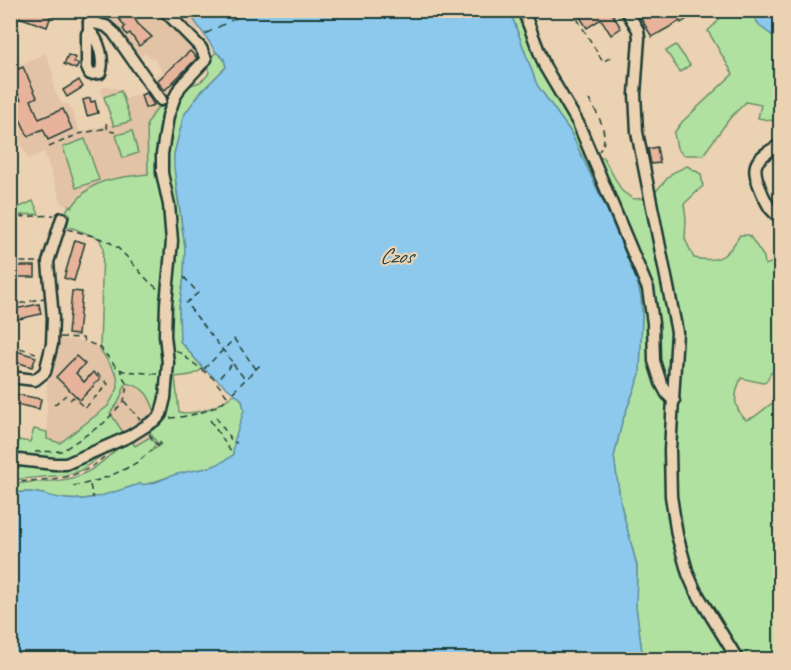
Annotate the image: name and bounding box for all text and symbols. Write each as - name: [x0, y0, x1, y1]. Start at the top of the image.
- water label: Czos: [379, 242, 416, 270]

